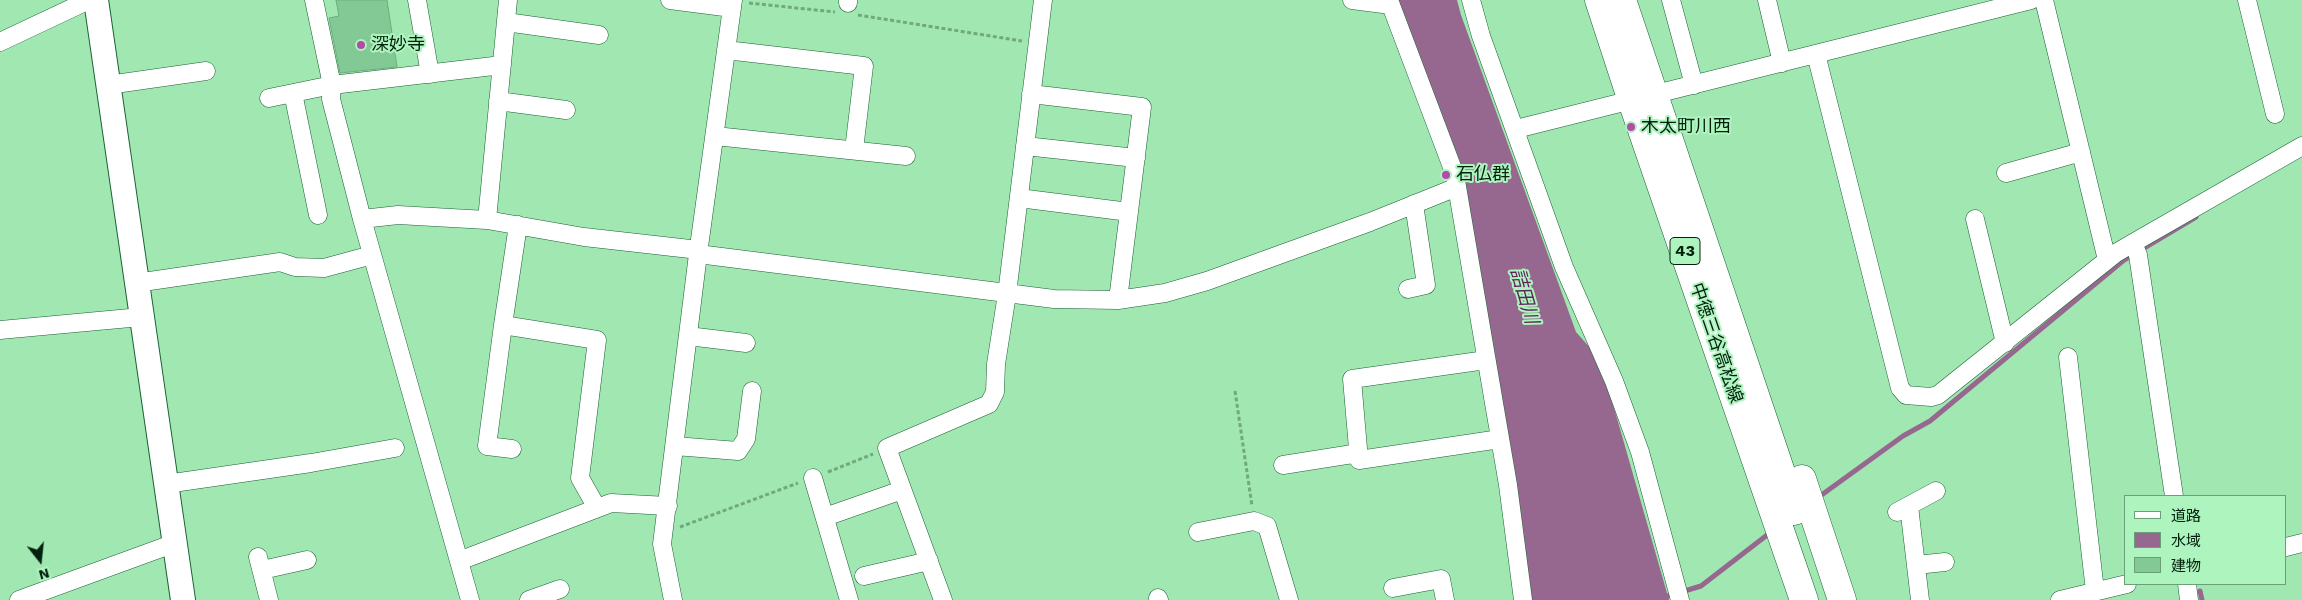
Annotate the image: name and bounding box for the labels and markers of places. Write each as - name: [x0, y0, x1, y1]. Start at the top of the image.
- place label: 深妙寺: [371, 34, 425, 56]
- marker: 深妙寺: [355, 39, 367, 51]
- place label: 木太町川西: [1641, 116, 1731, 138]
- marker: 木太町川西: [1625, 121, 1637, 133]
- place label: 石仏群: [1456, 164, 1510, 186]
- marker: 石仏群: [1440, 169, 1452, 181]

